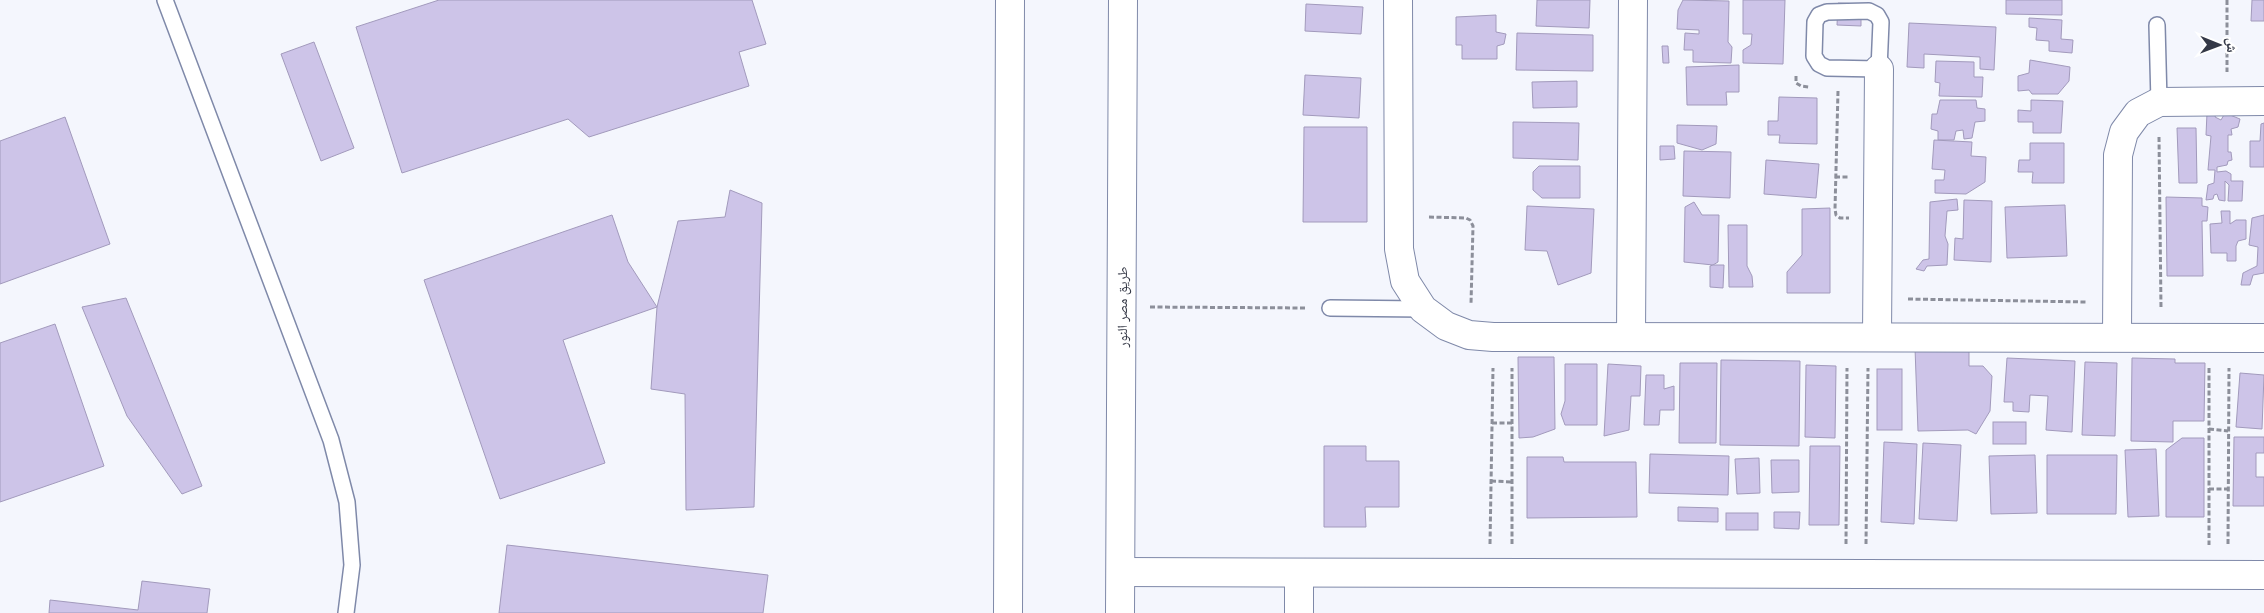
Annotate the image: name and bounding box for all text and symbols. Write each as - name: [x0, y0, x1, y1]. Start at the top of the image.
- north arrow: [2194, 20, 2244, 70]
- text: ش: [2223, 38, 2240, 53]
- street label: طريق مصر النور: [1114, 267, 1132, 348]

